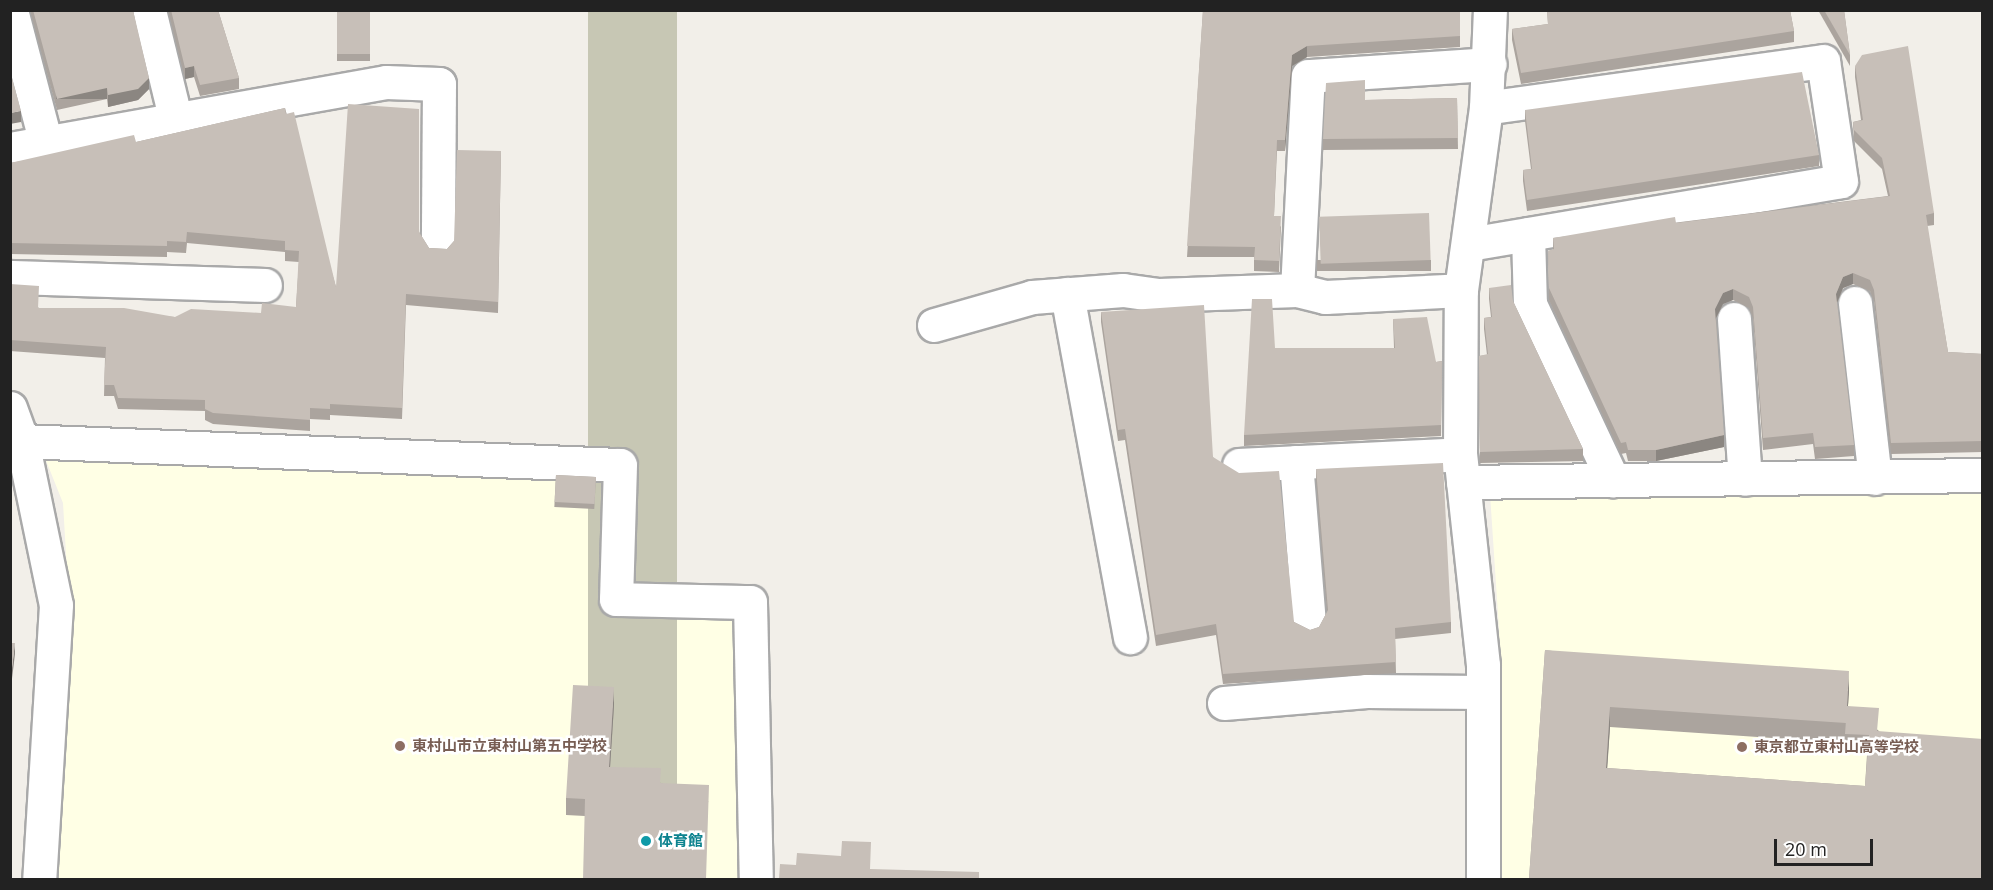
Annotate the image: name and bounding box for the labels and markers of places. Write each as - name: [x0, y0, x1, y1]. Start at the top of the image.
- place label: 東村山市立東村山第五中学校: [412, 737, 607, 755]
- place label: 東京都立東村山高等学校: [1754, 738, 1919, 756]
- marker: 東村山市立東村山第五中学校: [393, 739, 407, 753]
- marker: 東京都立東村山高等学校: [1735, 740, 1749, 754]
- place label: 体育館: [658, 832, 703, 850]
- marker: 体育館: [639, 834, 653, 848]

